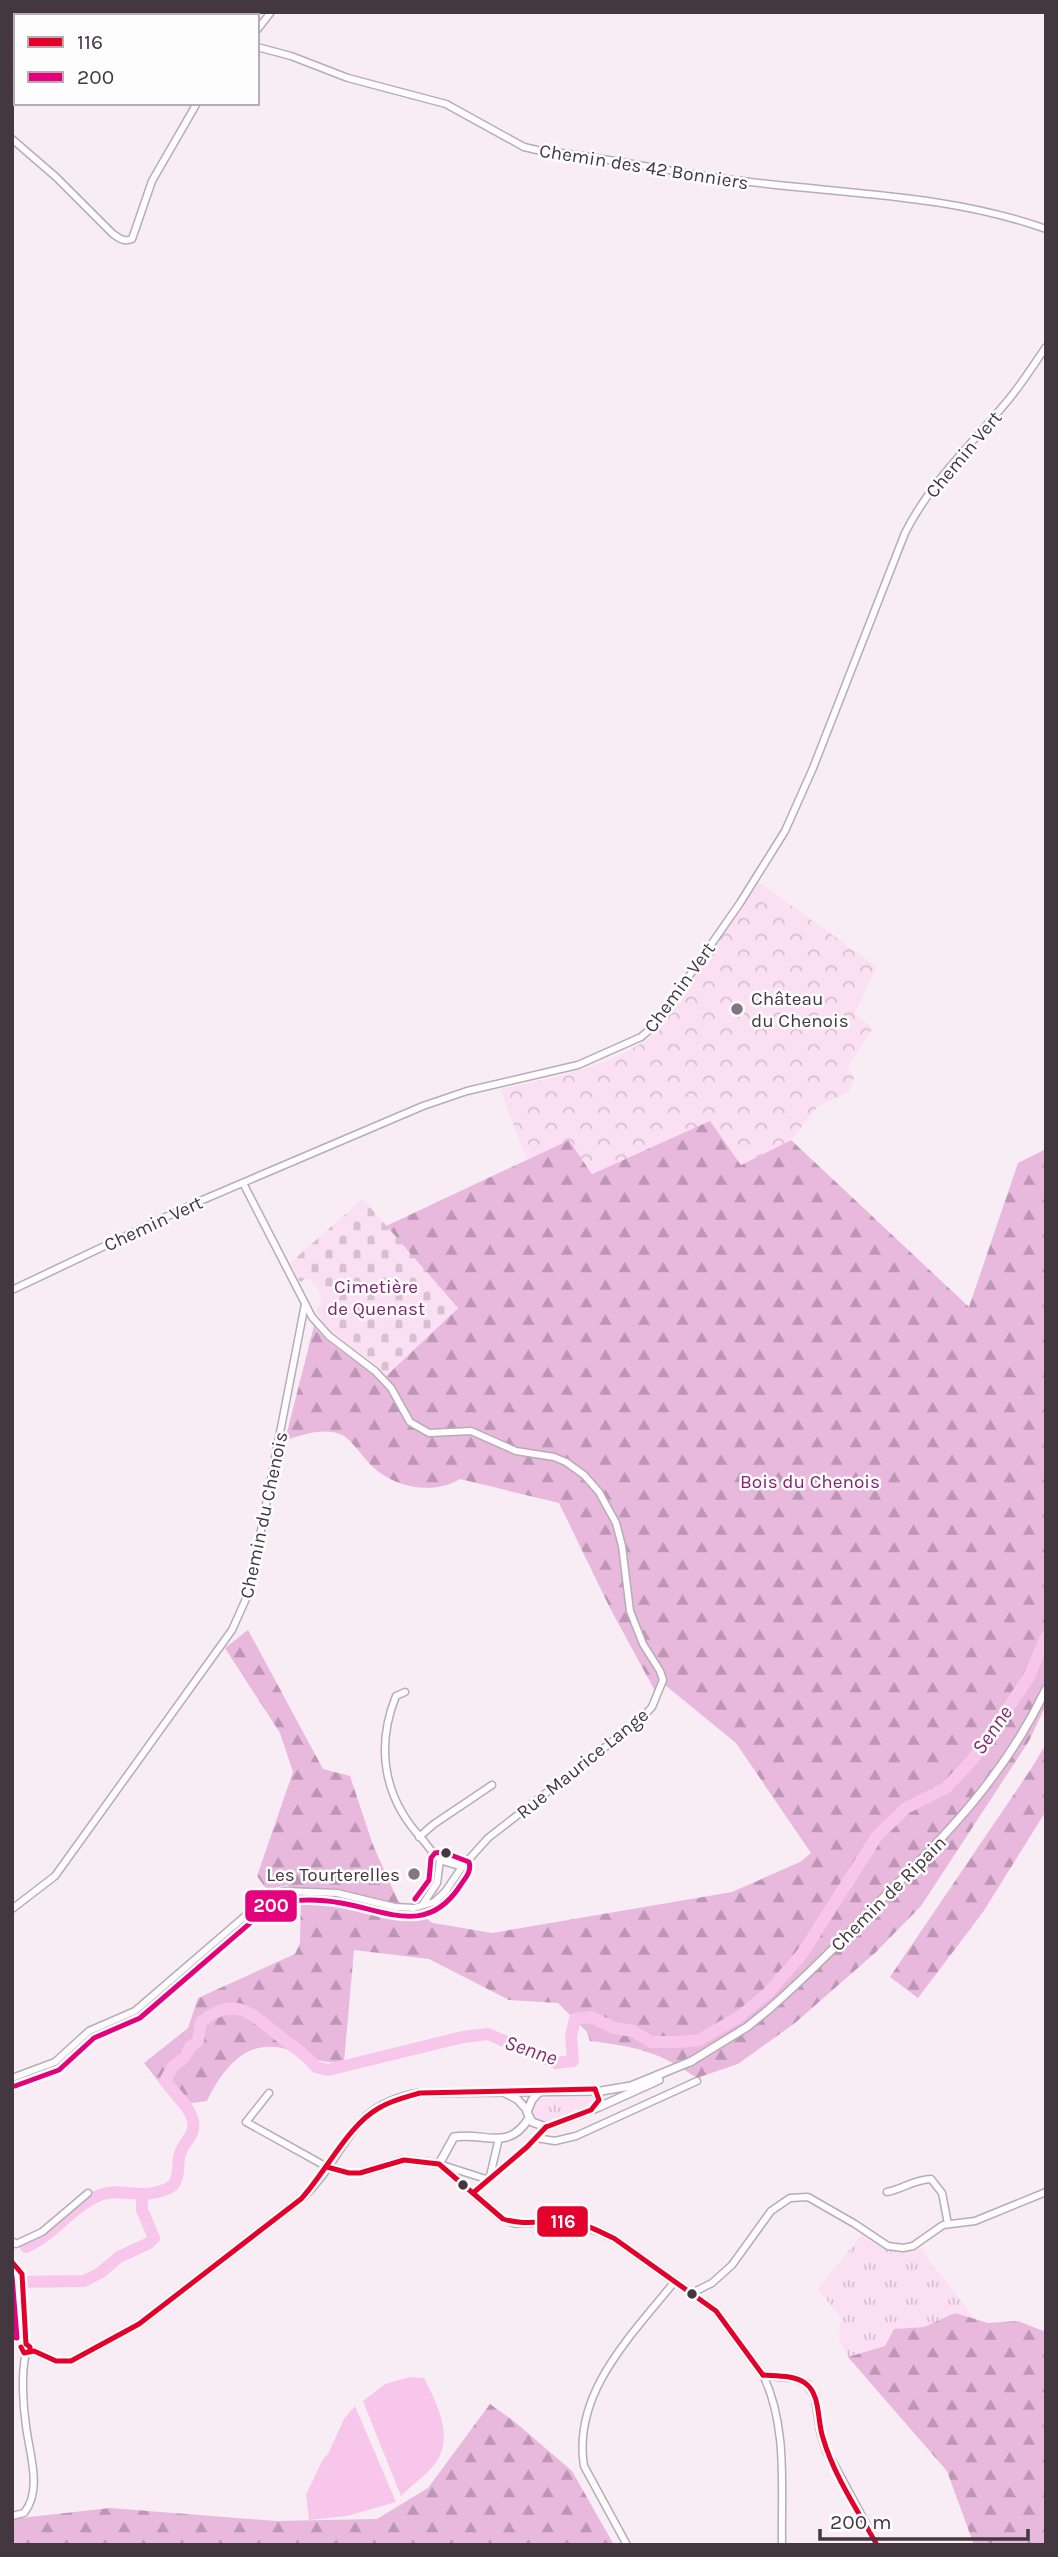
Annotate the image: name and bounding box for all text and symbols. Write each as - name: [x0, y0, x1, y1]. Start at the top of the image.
- legend: [14, 14, 259, 105]
- text: 116: [77, 30, 103, 54]
- text: 200: [77, 65, 114, 89]
- street label: Chemin des 42 Bonniers: [538, 140, 750, 194]
- street label: Chemin Vert: [921, 407, 1006, 502]
- street label: Chemin Vert: [640, 938, 720, 1037]
- place label: Château du Chenois: [751, 988, 849, 1032]
- marker: Château du Chenois: [729, 1001, 745, 1017]
- street label: Chemin Vert: [101, 1192, 206, 1256]
- park label: Cimetière de Quenast: [327, 1276, 425, 1320]
- street label: Chemin du Chenois: [236, 1430, 292, 1601]
- park label: Bois du Chenois: [740, 1471, 880, 1493]
- water label: Senne: [967, 1701, 1017, 1759]
- street label: Rue Maurice Lange: [512, 1704, 653, 1824]
- street label: Chemin de Ripain: [827, 1832, 951, 1956]
- unlabelled marker: [439, 1846, 453, 1860]
- place label: Les Tourterelles: [266, 1864, 400, 1886]
- marker: Les Tourterelles: [406, 1866, 422, 1882]
- line badge: 200: [244, 1889, 298, 1923]
- text: 200: [253, 1895, 289, 1917]
- water label: Senne: [502, 2030, 561, 2070]
- unlabelled marker: [456, 2178, 470, 2192]
- line badge: 116: [536, 2205, 589, 2238]
- text: 116: [550, 2211, 576, 2233]
- unlabelled marker: [685, 2287, 699, 2301]
- scale bar: [820, 2498, 1028, 2542]
- text: 200 m: [830, 2510, 892, 2534]

